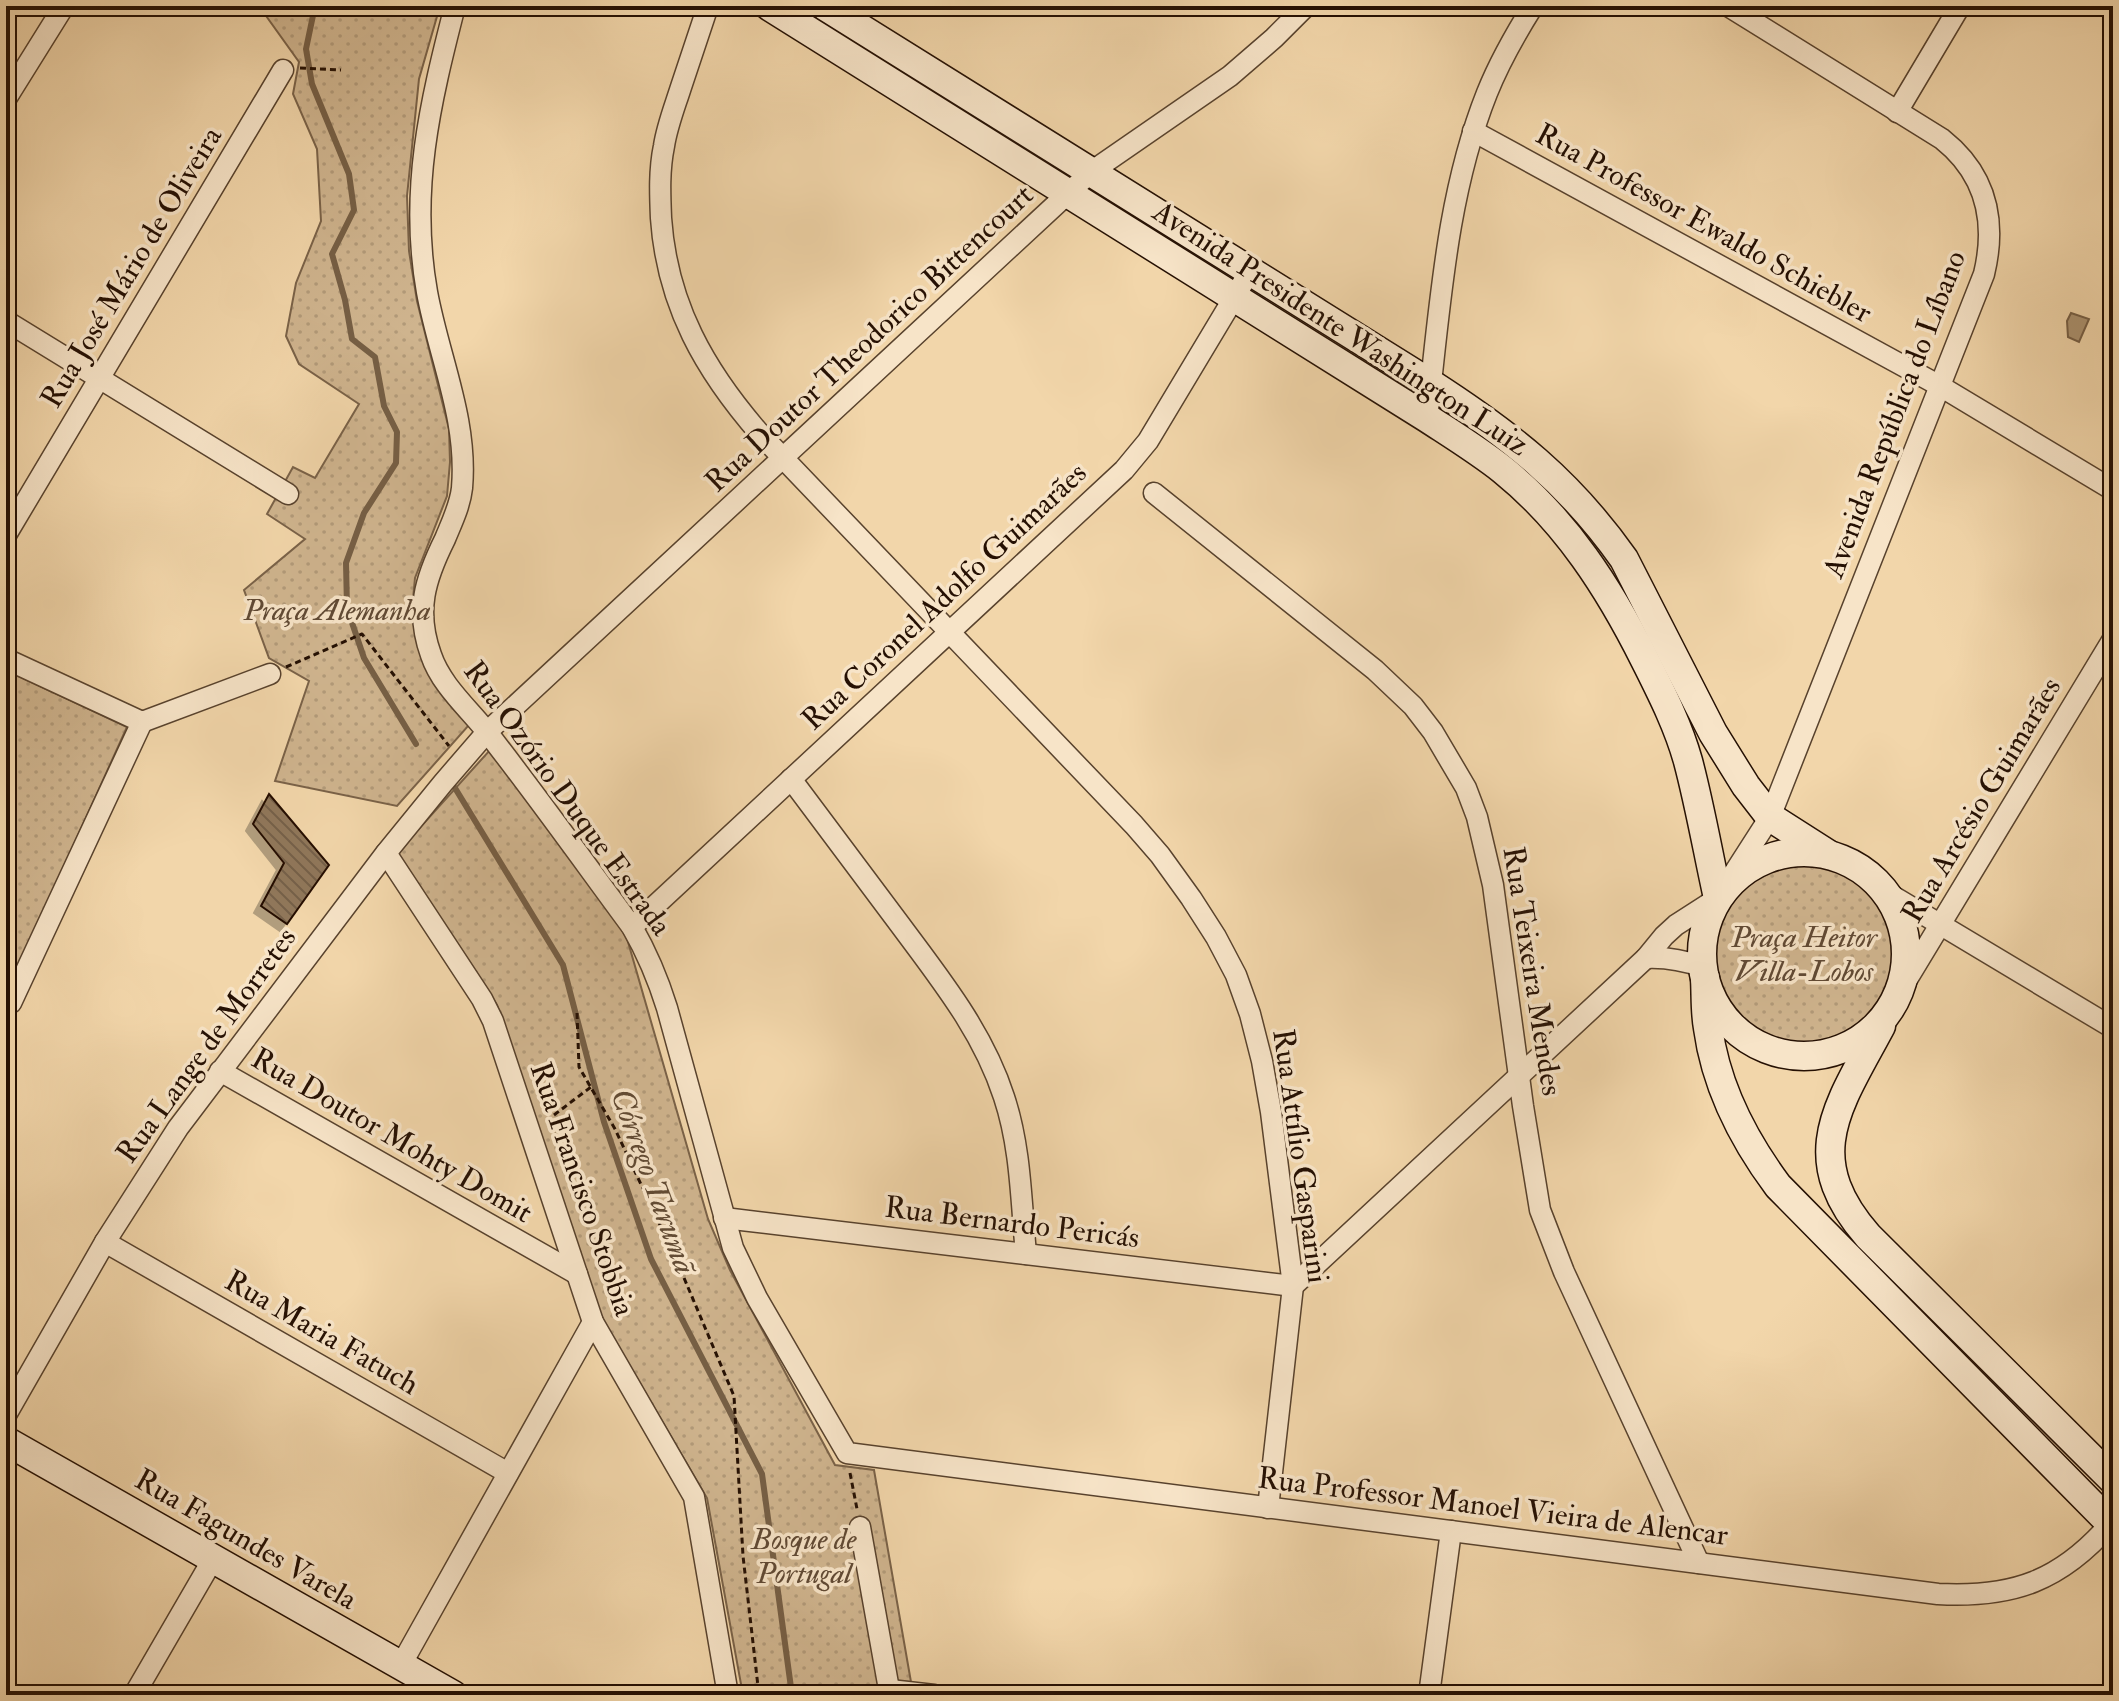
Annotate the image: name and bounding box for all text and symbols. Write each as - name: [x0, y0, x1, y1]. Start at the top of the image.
- street label: Rua Professor Ewaldo Schiebler: [1529, 115, 1878, 331]
- street label: Rua José Mário de Oliveira: [33, 119, 230, 415]
- street label: Rua Doutor Theodorico Bittencourt: [698, 176, 1041, 500]
- street label: Avenida Presidente Washington Luiz: [1145, 192, 1536, 464]
- street label: Avenida República do Líbano: [1815, 245, 1974, 584]
- street label: Rua Coronel Adolfo Guimarães: [794, 455, 1094, 738]
- park label: Praça Alemanha: [242, 592, 431, 629]
- street label: Rua Ozório Duque Estrada: [455, 654, 680, 943]
- street label: Rua Arcésio Guimarães: [1894, 671, 2069, 930]
- street label: Rua Teixeira Mendes: [1495, 844, 1570, 1098]
- park label: Praça Heitor Villa-Lobos: [1730, 919, 1879, 990]
- street label: Rua Lange de Morretes: [108, 920, 304, 1170]
- street label: Rua Attílio Gasparini: [1264, 1027, 1337, 1285]
- street label: Rua Doutor Mohty Domit: [245, 1040, 539, 1231]
- street label: Rua Francisco Stobbia: [522, 1057, 644, 1321]
- water label: Córrego Tarumã: [601, 1083, 706, 1282]
- street label: Rua Bernardo Pericás: [883, 1189, 1141, 1256]
- street label: Rua Maria Fatuch: [218, 1262, 426, 1403]
- street label: Rua Professor Manoel Vieira de Alencar: [1256, 1459, 1730, 1554]
- street label: Rua Fagundes Varela: [128, 1461, 364, 1618]
- park label: Bosque de Portugal: [750, 1521, 857, 1592]

